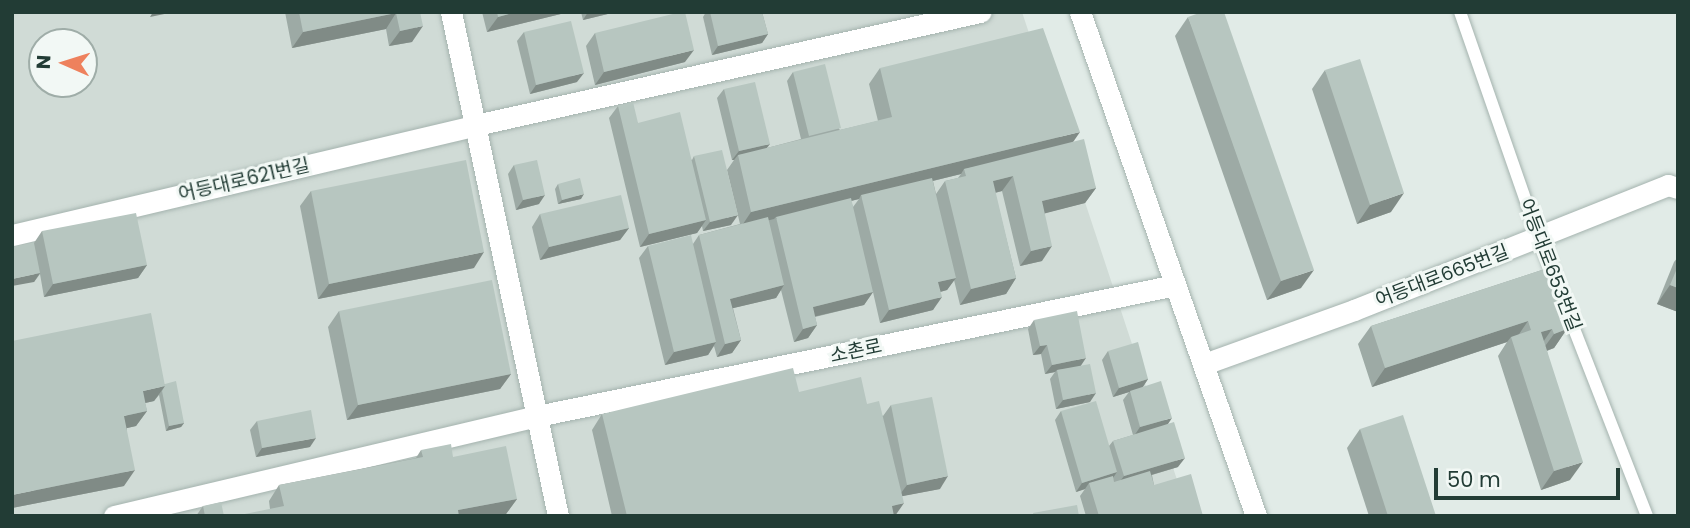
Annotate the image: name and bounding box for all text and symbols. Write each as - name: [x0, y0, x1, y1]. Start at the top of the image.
- north arrow: [28, 28, 98, 98]
- text: N: [30, 54, 57, 70]
- street label: 어등대로621번길: [176, 154, 312, 206]
- street label: 어등대로653번길: [1514, 196, 1586, 334]
- street label: 어등대로665번길: [1372, 240, 1512, 312]
- street label: 소촌로: [828, 334, 884, 368]
- scale bar: [1438, 454, 1624, 498]
- text: 50 m: [1447, 465, 1501, 494]

